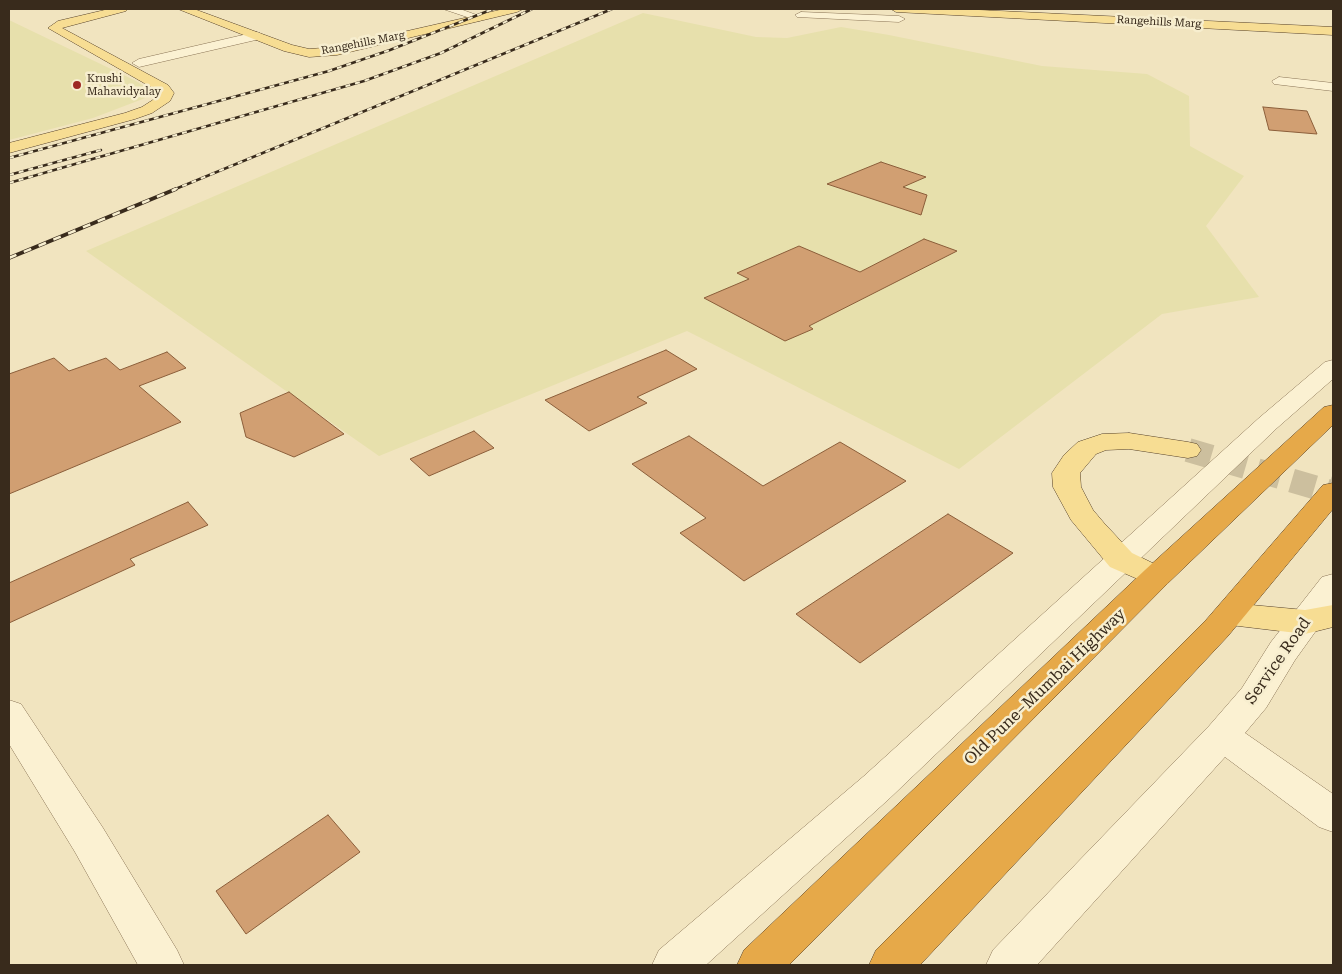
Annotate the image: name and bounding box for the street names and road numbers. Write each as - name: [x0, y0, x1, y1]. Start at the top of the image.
- street label: Rangehills Marg: [1116, 13, 1202, 31]
- street label: Rangehills Marg: [320, 28, 406, 58]
- street label: Old Pune–Mumbai Highway: [960, 605, 1130, 769]
- street label: Service Road: [1241, 614, 1315, 708]

